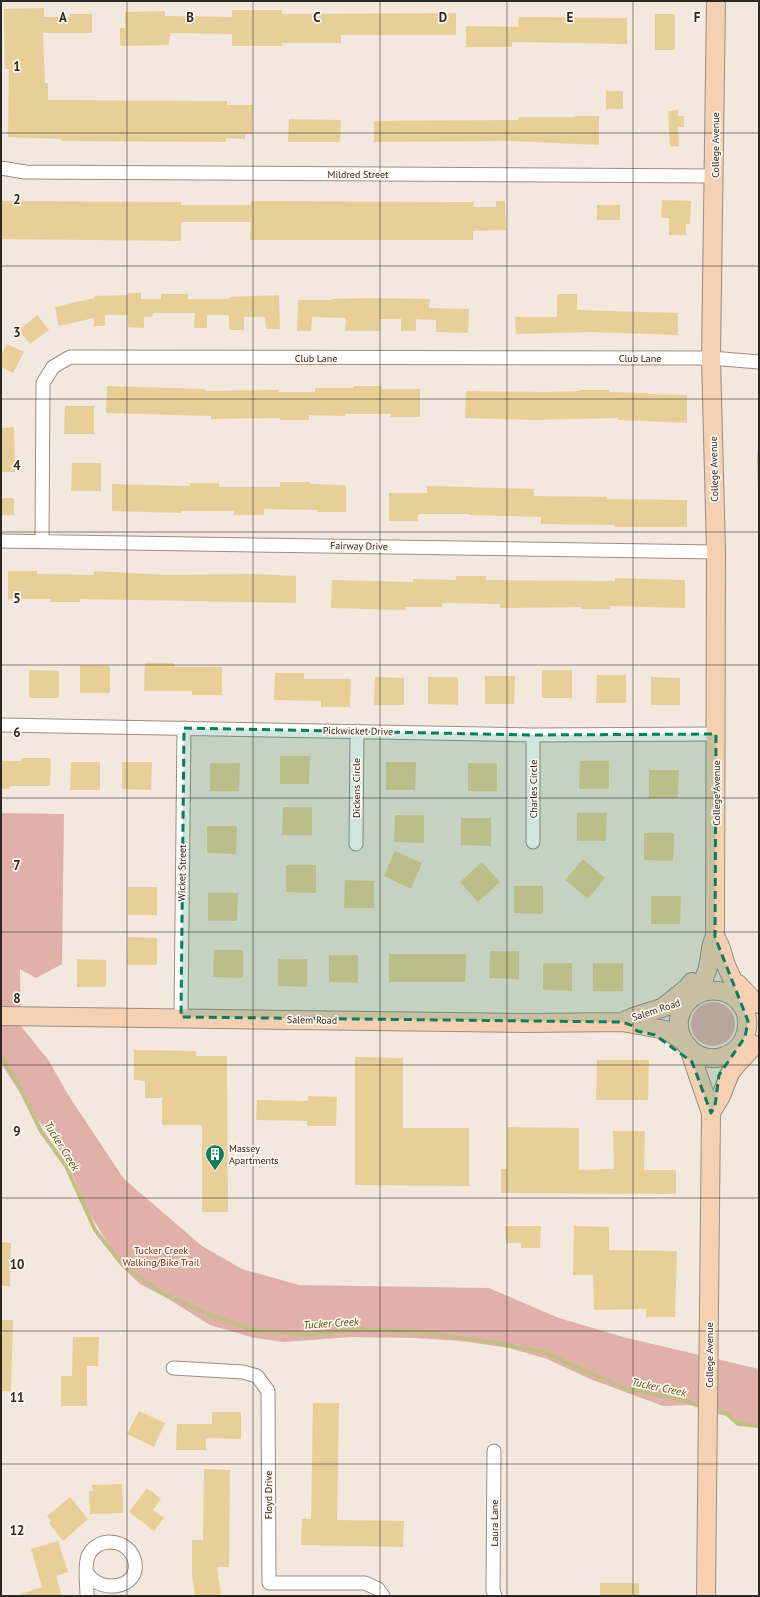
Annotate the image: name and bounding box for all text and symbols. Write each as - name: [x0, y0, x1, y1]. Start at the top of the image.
- text: A: [59, 9, 67, 26]
- text: B: [186, 9, 194, 26]
- text: C: [313, 9, 321, 26]
- text: D: [439, 9, 447, 26]
- text: E: [567, 9, 574, 26]
- text: F: [694, 9, 701, 26]
- text: 1: [13, 58, 21, 75]
- street label: College Avenue: [709, 112, 722, 178]
- street label: Mildred Street: [328, 168, 389, 181]
- text: 2: [13, 191, 21, 208]
- text: 3: [13, 324, 21, 341]
- street label: Club Lane: [295, 352, 337, 365]
- street label: Club Lane: [619, 352, 661, 365]
- street label: College Avenue: [707, 436, 721, 502]
- text: 4: [13, 457, 21, 474]
- street label: Fairway Drive: [330, 539, 388, 553]
- text: 5: [13, 590, 21, 607]
- text: 6: [13, 724, 21, 741]
- street label: Pickwicket Drive: [323, 724, 393, 738]
- street label: Dickens Circle: [350, 758, 363, 818]
- street label: Charles Circle: [527, 760, 540, 818]
- street label: College Avenue: [710, 760, 723, 826]
- street label: Wicket Street: [175, 844, 189, 902]
- text: 7: [13, 857, 21, 874]
- text: 8: [13, 990, 21, 1007]
- street label: Salem Road: [630, 996, 682, 1024]
- street label: Salem Road: [287, 1013, 337, 1027]
- water label: Tucker Creek: [41, 1119, 83, 1174]
- text: 9: [13, 1123, 21, 1140]
- place label: Massey Apartments: [229, 1142, 279, 1167]
- building icon: Massey Apartments: [204, 1143, 226, 1171]
- park label: Tucker Creek Walking/Bike Trail: [123, 1244, 199, 1269]
- text: 10: [10, 1256, 24, 1273]
- water label: Tucker Creek: [303, 1314, 360, 1332]
- street label: College Avenue: [703, 1322, 716, 1388]
- water label: Tucker Creek: [630, 1374, 689, 1400]
- text: 11: [10, 1389, 24, 1406]
- street label: Floyd Drive: [262, 1471, 275, 1519]
- street label: Laura Lane: [488, 1500, 501, 1546]
- text: 12: [10, 1522, 24, 1539]

